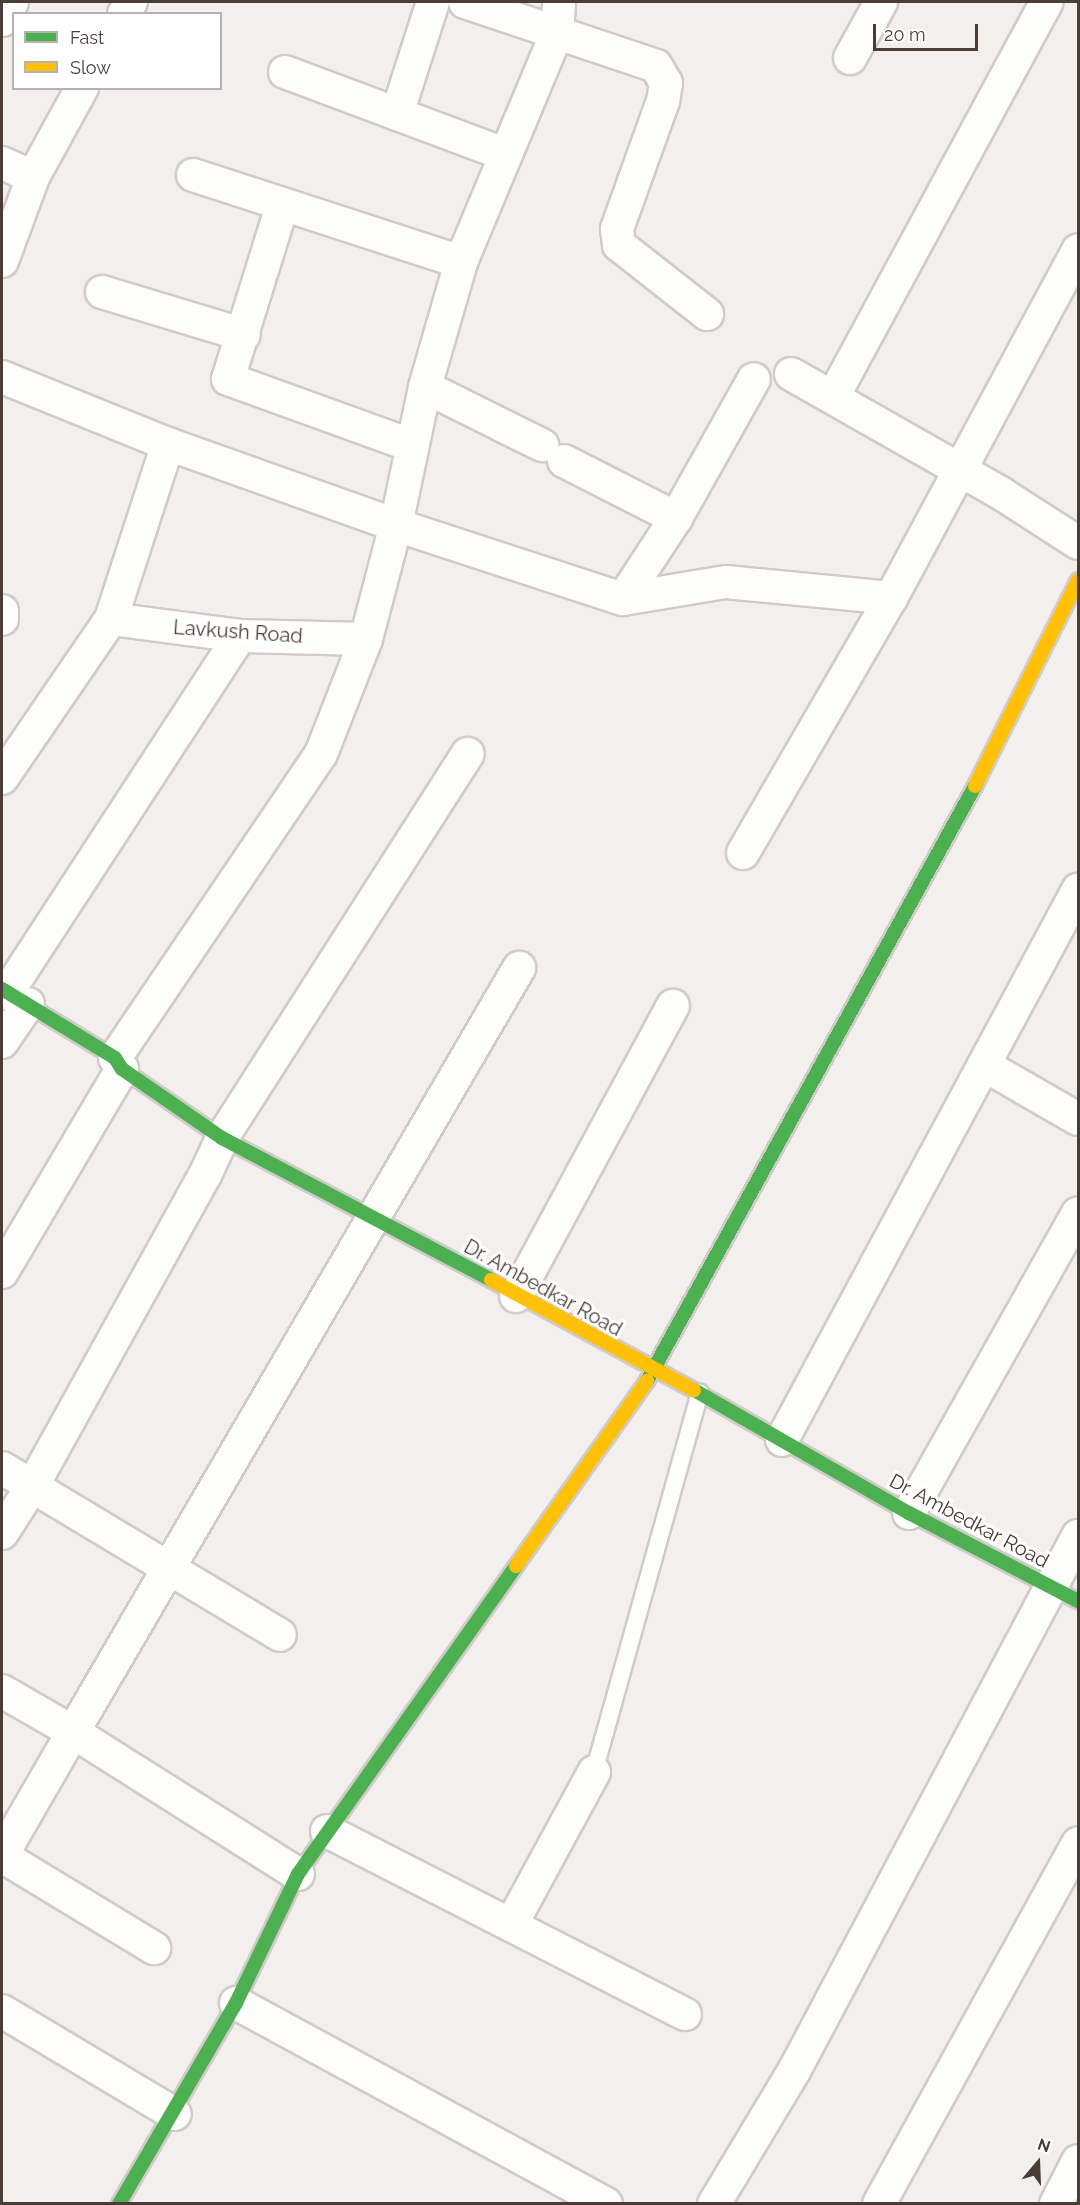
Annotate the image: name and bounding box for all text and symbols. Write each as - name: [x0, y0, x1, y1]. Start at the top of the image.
- legend: [12, 12, 222, 90]
- scale bar: [876, 12, 981, 50]
- text: 20 m: [884, 24, 926, 45]
- text: Fast: [70, 27, 104, 48]
- text: Slow: [70, 57, 111, 78]
- street label: Lavkush Road: [172, 616, 304, 648]
- street label: Dr. Ambedkar Road: [459, 1234, 627, 1342]
- street label: Dr. Ambedkar Road: [885, 1469, 1053, 1573]
- north arrow: [1008, 2133, 1068, 2193]
- text: N: [1035, 2135, 1053, 2156]

